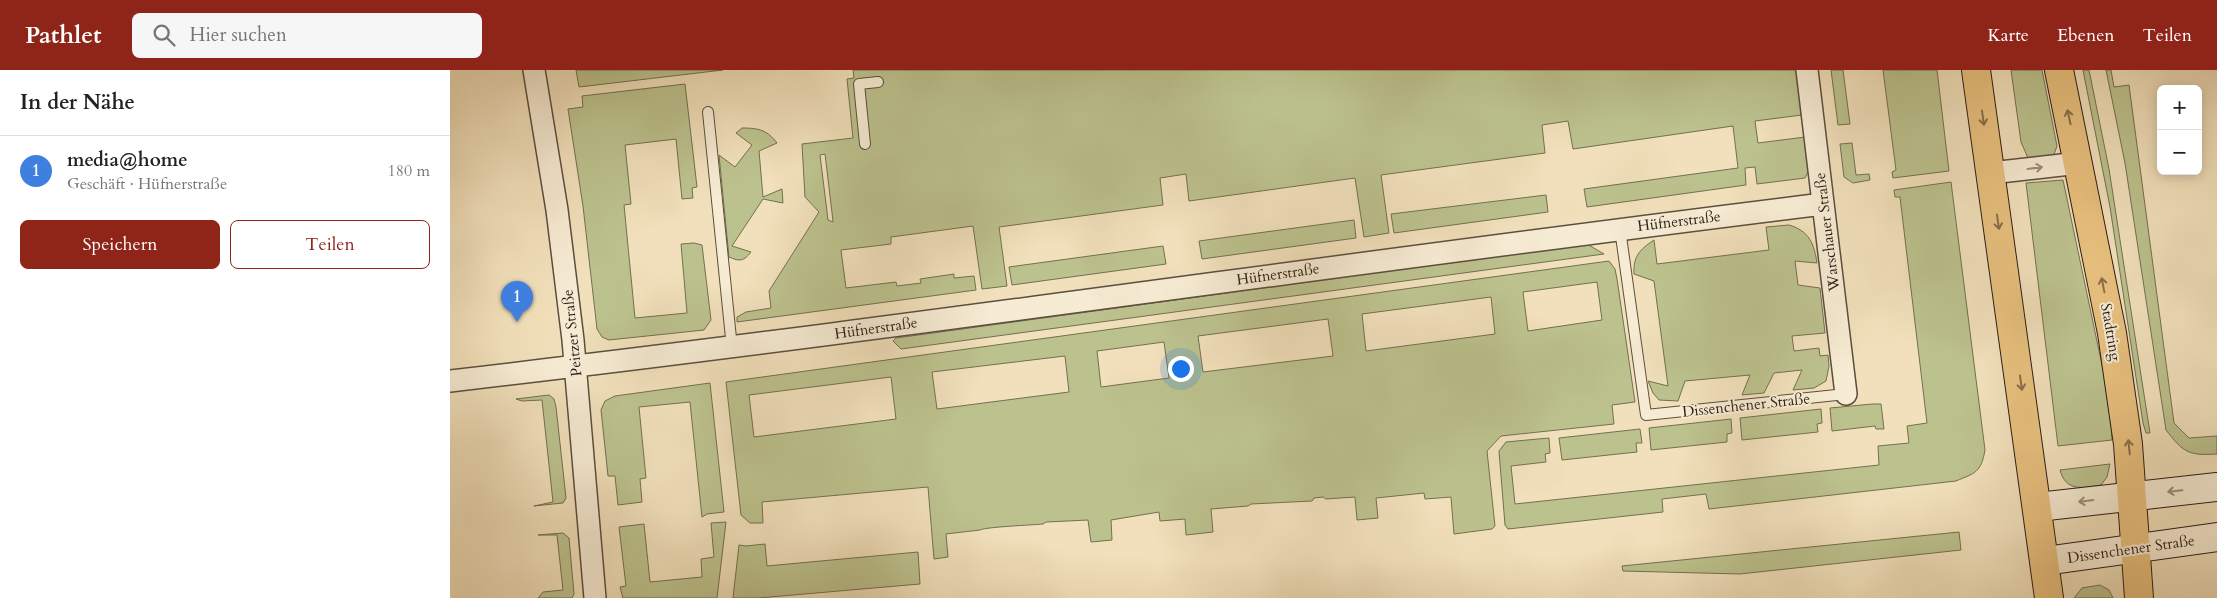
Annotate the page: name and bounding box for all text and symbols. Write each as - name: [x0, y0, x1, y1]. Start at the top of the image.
- search box: [132, 13, 482, 58]
- text: Pathlet: [25, 19, 102, 52]
- icon: search: [150, 21, 178, 49]
- text: Hier suchen: [190, 22, 287, 48]
- text: Karte: [1987, 23, 2029, 48]
- text: Ebenen: [2057, 23, 2115, 48]
- text: Teilen: [2143, 23, 2192, 48]
- map controls: [2157, 85, 2202, 175]
- button: +: [2157, 85, 2202, 130]
- text: In der Nähe: [20, 88, 135, 117]
- one-way arrow: [2064, 109, 2073, 125]
- one-way arrow: [1978, 110, 1988, 126]
- button: −: [2157, 130, 2202, 175]
- text: media@home: [67, 147, 188, 173]
- text: 1: [32, 160, 40, 182]
- text: 180 m: [388, 160, 430, 182]
- one-way arrow: [2027, 163, 2043, 173]
- street label: Warschauer Straße: [1810, 171, 1844, 294]
- text: Geschäft · Hüfnerstraße: [67, 173, 227, 195]
- street label: Hüfnerstraße: [1636, 206, 1722, 236]
- one-way arrow: [1993, 213, 2003, 229]
- button: Speichern: [20, 220, 220, 269]
- button: Teilen: [230, 220, 430, 269]
- street label: Hüfnerstraße: [1235, 258, 1321, 290]
- one-way arrow: [2097, 278, 2107, 294]
- pin: 1: [501, 281, 533, 322]
- street label: Peitzer Straße: [557, 288, 587, 378]
- street label: Stadtring: [2096, 302, 2126, 363]
- street label: Hüfnerstraße: [833, 312, 919, 344]
- your location: [1168, 356, 1194, 382]
- one-way arrow: [2016, 374, 2026, 390]
- street label: Dissenchener Straße: [1681, 388, 1811, 422]
- one-way arrow: [2124, 439, 2133, 455]
- one-way arrow: [2167, 486, 2183, 496]
- one-way arrow: [2078, 496, 2094, 506]
- street label: Dissenchener Straße: [2066, 530, 2196, 568]

